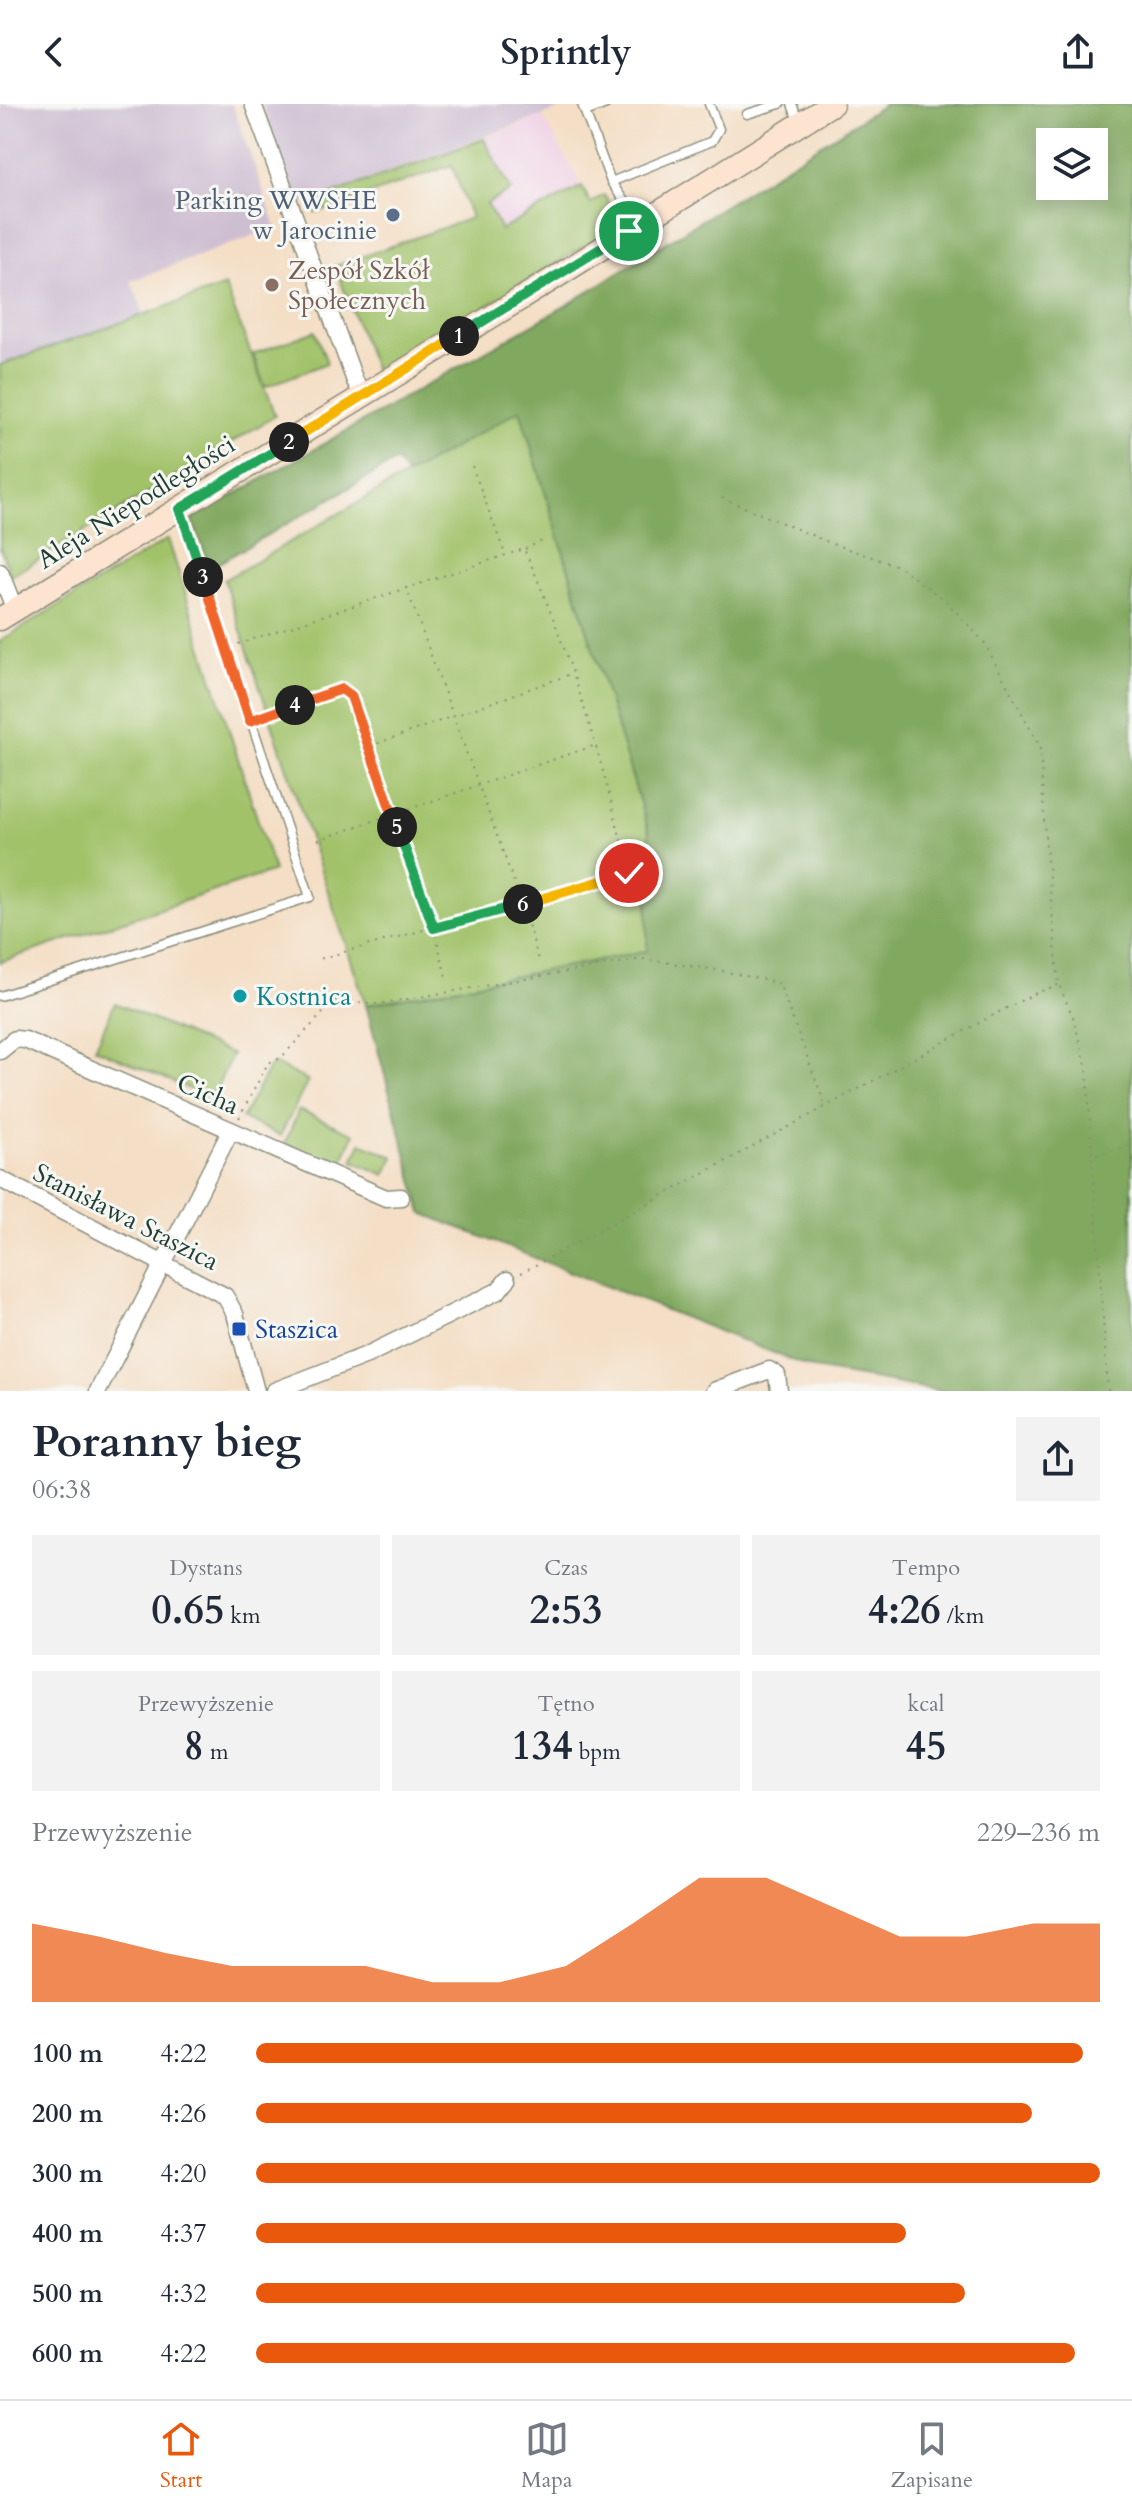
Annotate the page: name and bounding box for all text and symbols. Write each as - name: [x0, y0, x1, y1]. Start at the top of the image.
- text: Sprintly: [500, 28, 632, 77]
- icon: back: [32, 30, 76, 74]
- icon: share: [1056, 30, 1100, 74]
- map controls: [1036, 128, 1108, 200]
- button: layers: [1036, 128, 1108, 200]
- place label: Parking WWSHE w Jarocinie: [175, 183, 377, 248]
- pin: [595, 197, 663, 265]
- marker: Parking WWSHE w Jarocinie: [384, 206, 402, 224]
- icon: arrive: [607, 209, 651, 253]
- place label: Zespół Szkół Społecznych: [288, 253, 430, 318]
- marker: Zespół Szkół Społecznych: [263, 276, 281, 294]
- pin: 1: [439, 316, 479, 356]
- text: 1: [453, 321, 465, 351]
- pin: 2: [269, 422, 309, 462]
- street label: Aleja Niepodległości: [30, 427, 242, 577]
- text: 2: [283, 427, 295, 457]
- pin: 3: [183, 557, 223, 597]
- text: 3: [197, 562, 209, 592]
- pin: 4: [275, 685, 315, 725]
- text: 4: [289, 690, 301, 720]
- pin: 5: [377, 807, 417, 847]
- text: 5: [391, 812, 403, 842]
- pin: [595, 839, 663, 907]
- icon: check: [607, 851, 651, 895]
- pin: 6: [503, 884, 543, 924]
- text: 6: [517, 889, 529, 919]
- place label: Kostnica: [256, 979, 352, 1014]
- marker: Kostnica: [231, 987, 249, 1005]
- street label: Cicha: [171, 1065, 245, 1123]
- street label: Stanisława Staszica: [27, 1155, 225, 1279]
- place label: Staszica: [255, 1312, 338, 1347]
- marker: Staszica: [230, 1320, 248, 1338]
- text: Poranny bieg: [32, 1412, 301, 1472]
- button: share: [1016, 1417, 1100, 1501]
- text: 06:38: [32, 1472, 92, 1507]
- text: Dystans: [169, 1553, 243, 1583]
- text: Czas: [544, 1553, 588, 1583]
- text: Tempo: [892, 1553, 960, 1583]
- text: 0.65: [151, 1583, 224, 1638]
- text: 2:53: [529, 1583, 603, 1638]
- text: 4:26: [868, 1583, 941, 1638]
- text: km: [224, 1601, 261, 1631]
- text: /km: [941, 1601, 984, 1631]
- text: Przewyższenie: [138, 1689, 274, 1719]
- text: Tętno: [537, 1689, 595, 1719]
- text: kcal: [908, 1689, 944, 1719]
- text: 8: [183, 1719, 204, 1774]
- text: 134: [511, 1719, 573, 1774]
- text: 45: [906, 1719, 946, 1774]
- text: m: [204, 1737, 229, 1767]
- text: bpm: [573, 1737, 621, 1767]
- text: Przewyższenie: [32, 1815, 193, 1850]
- text: 229–236 m: [977, 1815, 1100, 1850]
- text: 100 m: [32, 2036, 103, 2071]
- text: 4:22: [160, 2036, 207, 2071]
- text: 200 m: [32, 2096, 103, 2131]
- text: 4:26: [160, 2096, 207, 2131]
- text: 300 m: [32, 2156, 103, 2191]
- text: 4:20: [160, 2156, 207, 2191]
- text: 400 m: [32, 2216, 103, 2251]
- text: 4:37: [160, 2216, 207, 2251]
- text: 500 m: [32, 2276, 103, 2311]
- text: 4:32: [160, 2276, 207, 2311]
- text: 600 m: [32, 2336, 103, 2371]
- text: 4:22: [160, 2336, 207, 2371]
- tab: Start: [159, 2417, 203, 2495]
- tab: Mapa: [521, 2417, 573, 2495]
- tab: Zapisane: [891, 2417, 973, 2495]

